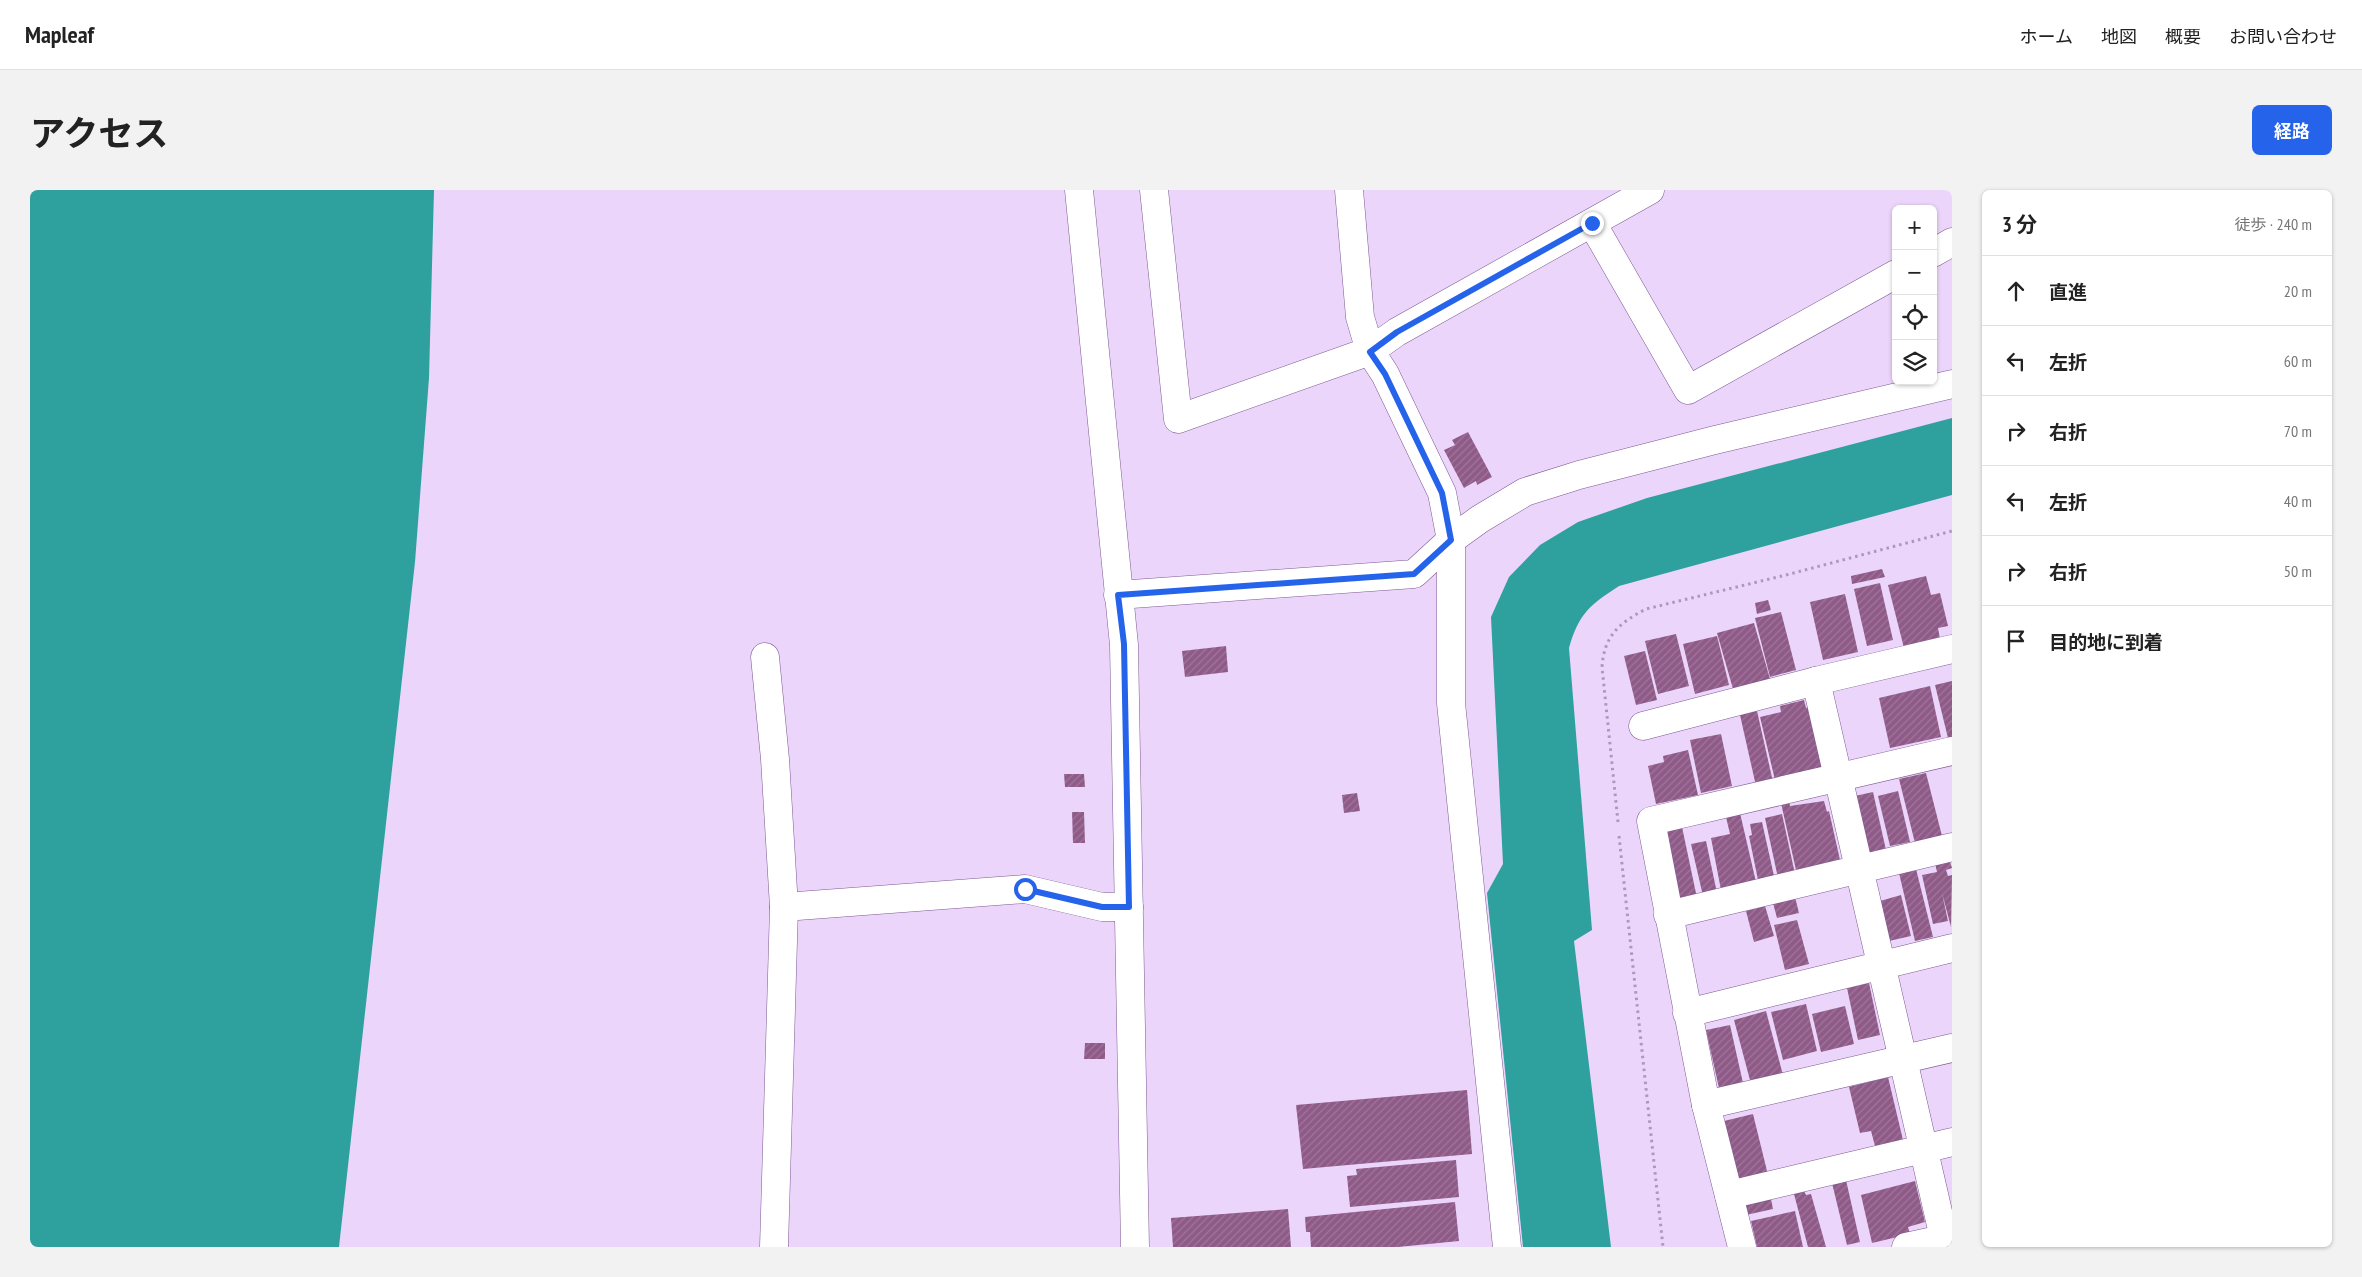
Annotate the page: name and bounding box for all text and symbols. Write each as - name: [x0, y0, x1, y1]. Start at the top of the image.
- text: Mapleaf: [25, 19, 94, 50]
- text: ホーム: [2020, 25, 2073, 48]
- text: 地図: [2101, 25, 2137, 48]
- text: 概要: [2165, 25, 2201, 48]
- text: お問い合わせ: [2229, 25, 2337, 48]
- button: 経路: [2252, 105, 2332, 155]
- text: アクセス: [30, 110, 168, 156]
- map controls: [1892, 205, 1937, 385]
- button: +: [1892, 205, 1937, 250]
- text: 3 分: [2002, 211, 2037, 238]
- route end: [1581, 212, 1604, 235]
- text: 徒歩 · 240 m: [2234, 214, 2312, 234]
- button: −: [1892, 250, 1937, 295]
- icon: ahead: [2002, 277, 2030, 305]
- text: 直進: [2049, 280, 2087, 304]
- text: 20 m: [2284, 281, 2312, 301]
- button: locate: [1892, 295, 1937, 340]
- button: layers: [1892, 340, 1937, 385]
- icon: left: [2002, 347, 2030, 375]
- text: 左折: [2049, 350, 2087, 374]
- text: 60 m: [2284, 351, 2312, 371]
- icon: right: [2002, 417, 2030, 445]
- text: 右折: [2049, 420, 2087, 444]
- text: 70 m: [2284, 421, 2312, 441]
- icon: left: [2002, 487, 2030, 515]
- text: 左折: [2049, 490, 2087, 514]
- text: 40 m: [2284, 491, 2312, 511]
- icon: right: [2002, 557, 2030, 585]
- text: 右折: [2049, 560, 2087, 584]
- text: 50 m: [2284, 561, 2312, 581]
- icon: arrive: [2002, 627, 2030, 655]
- text: 目的地に到着: [2049, 630, 2163, 654]
- route start: [1014, 878, 1037, 901]

